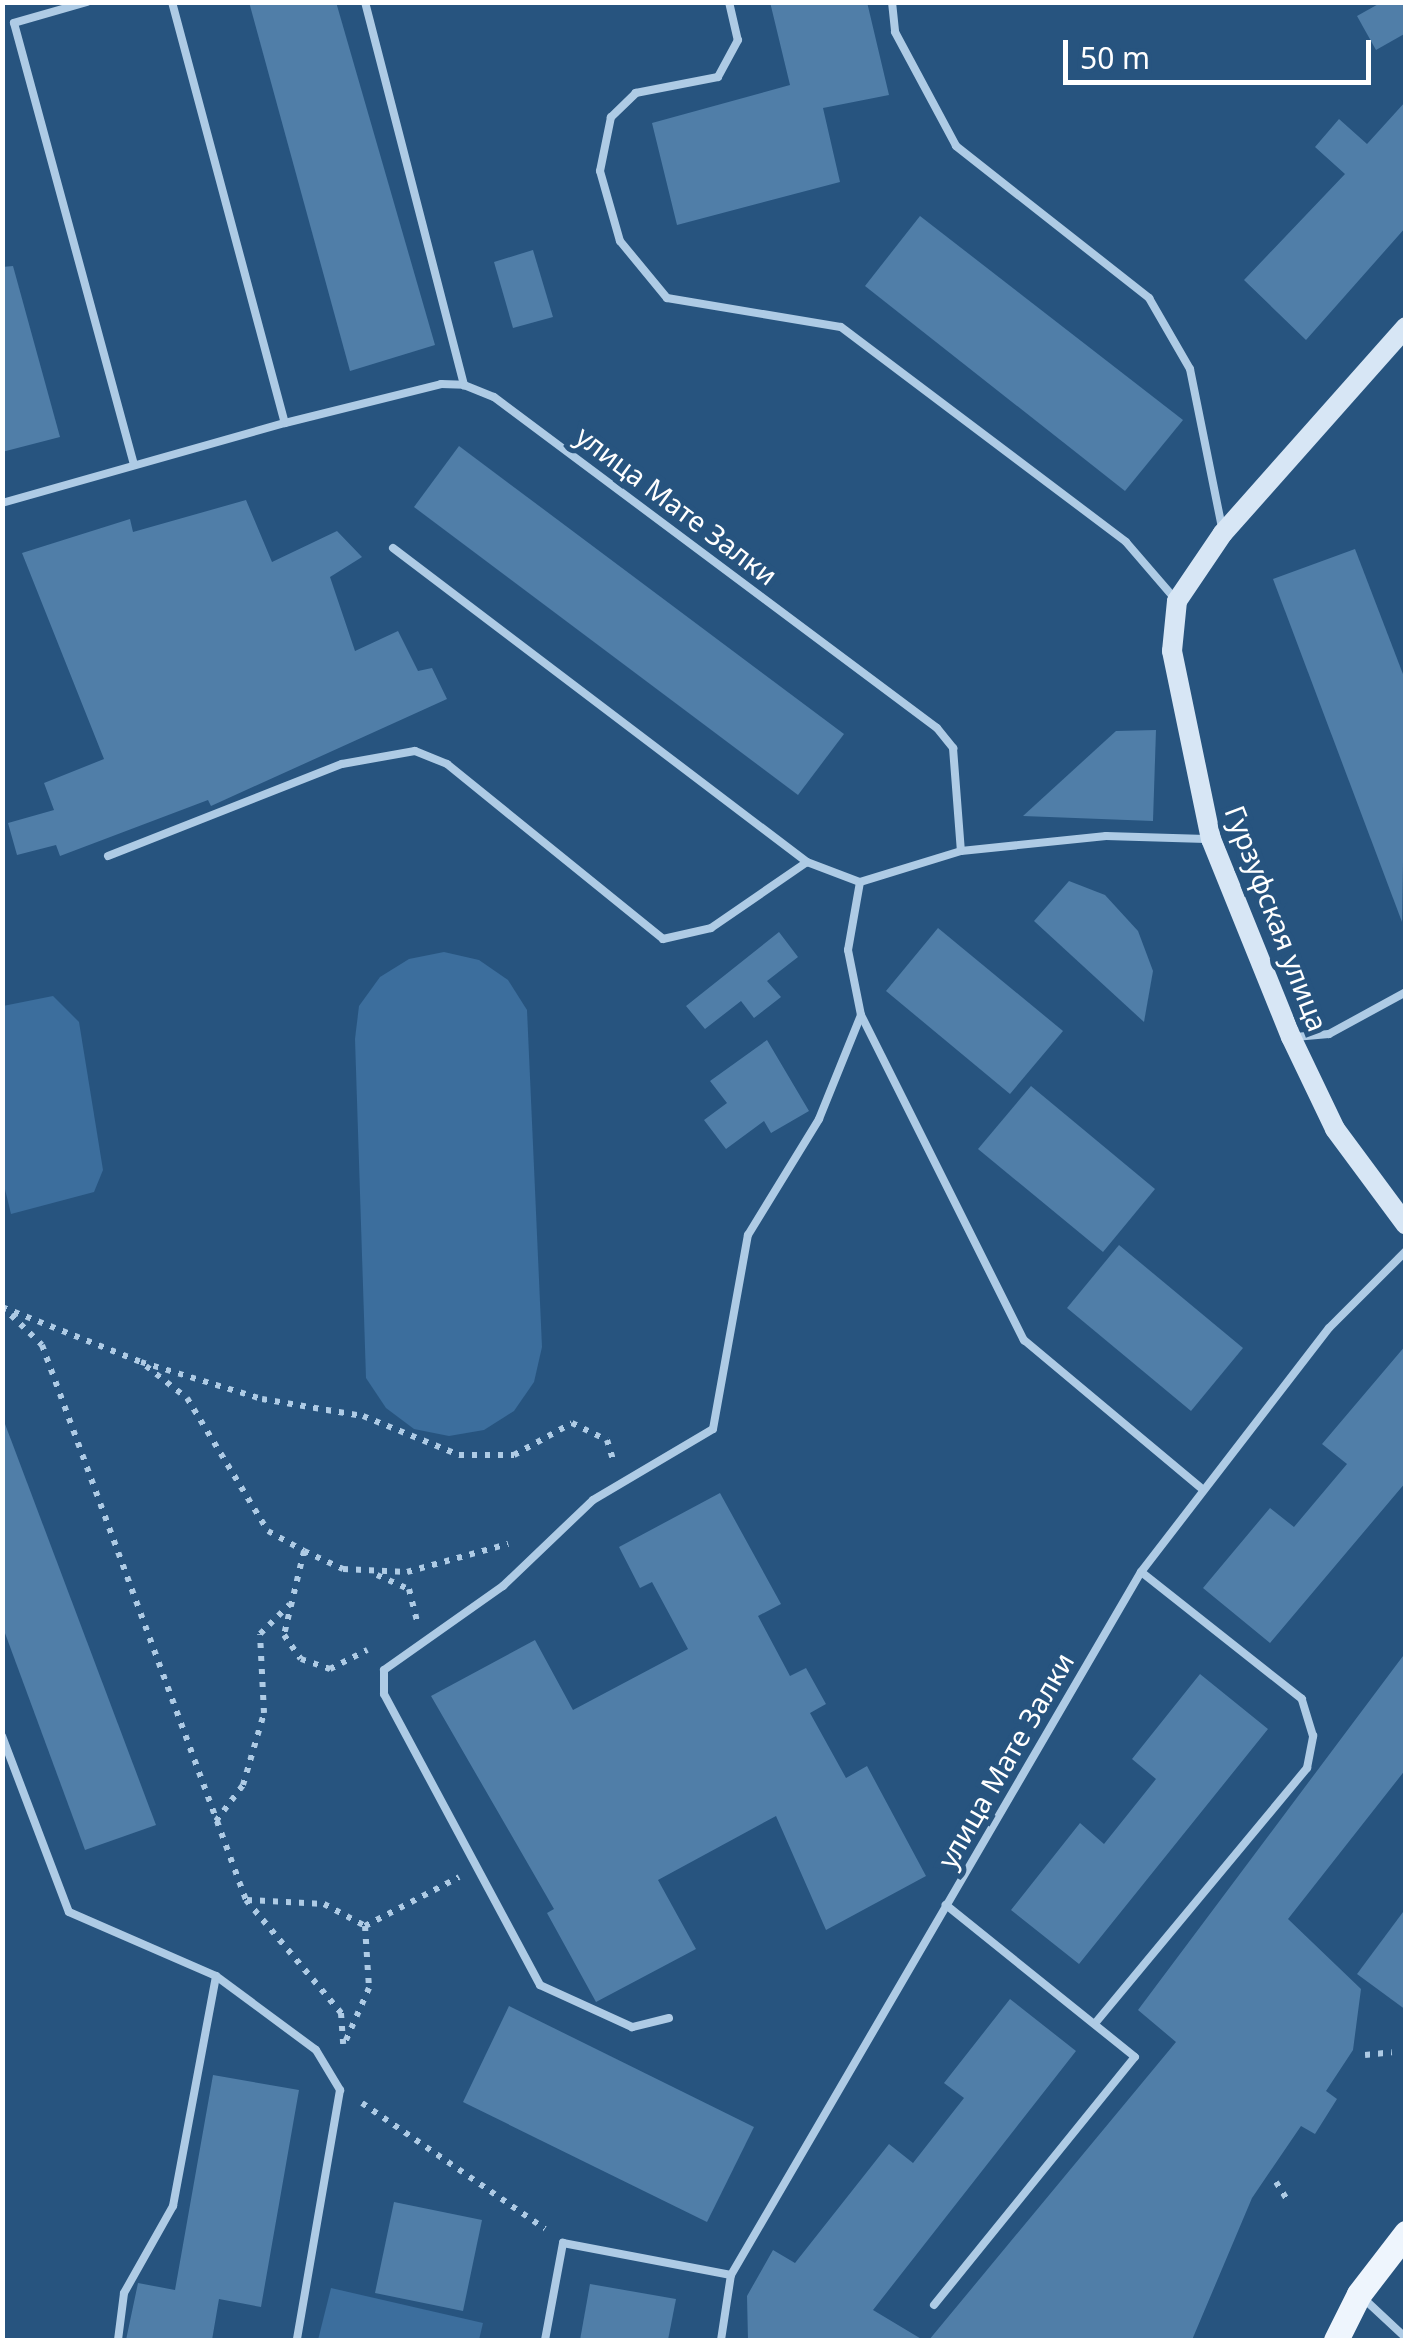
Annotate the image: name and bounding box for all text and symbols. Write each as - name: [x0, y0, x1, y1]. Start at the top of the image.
- scale bar: [1068, 20, 1376, 82]
- text: 50 m: [1080, 37, 1150, 78]
- street label: улица Мате Залки: [570, 418, 784, 592]
- street label: Гурзуфская улица: [1219, 800, 1335, 1036]
- street label: улица Мате Залки: [930, 1646, 1080, 1874]

